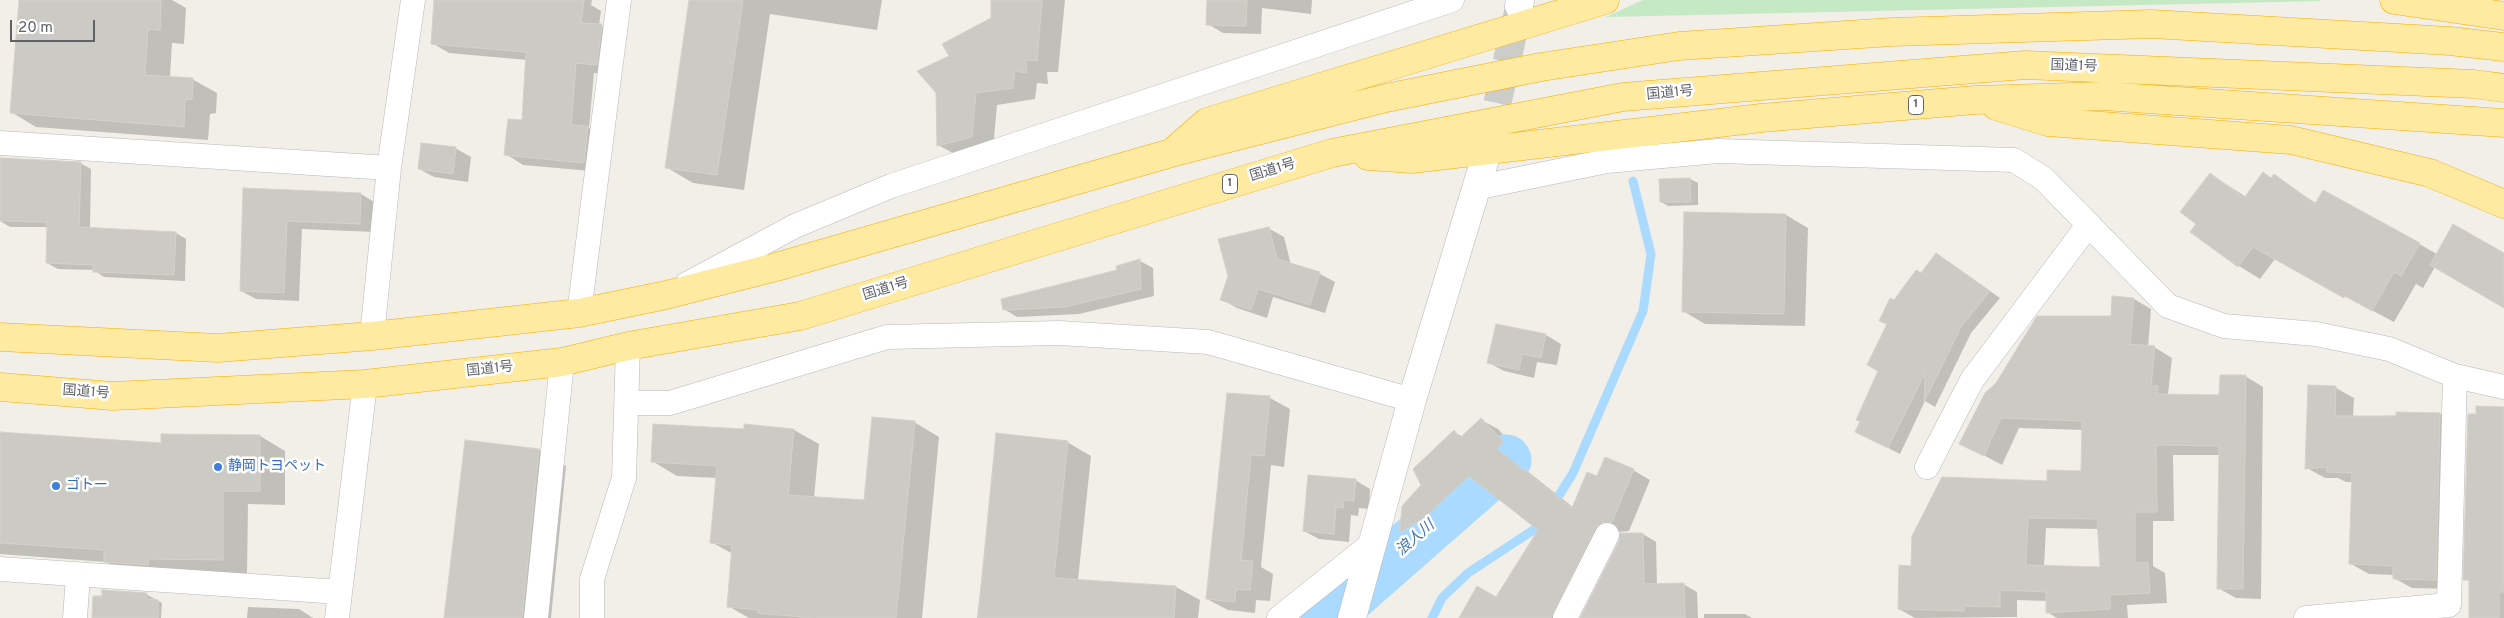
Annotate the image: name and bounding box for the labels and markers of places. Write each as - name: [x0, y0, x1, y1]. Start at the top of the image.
- place label: 静岡トヨペット: [228, 459, 326, 475]
- marker: 静岡トヨペット: [212, 461, 224, 473]
- place label: ゴトー: [66, 478, 108, 494]
- marker: ゴトー: [50, 480, 62, 492]

